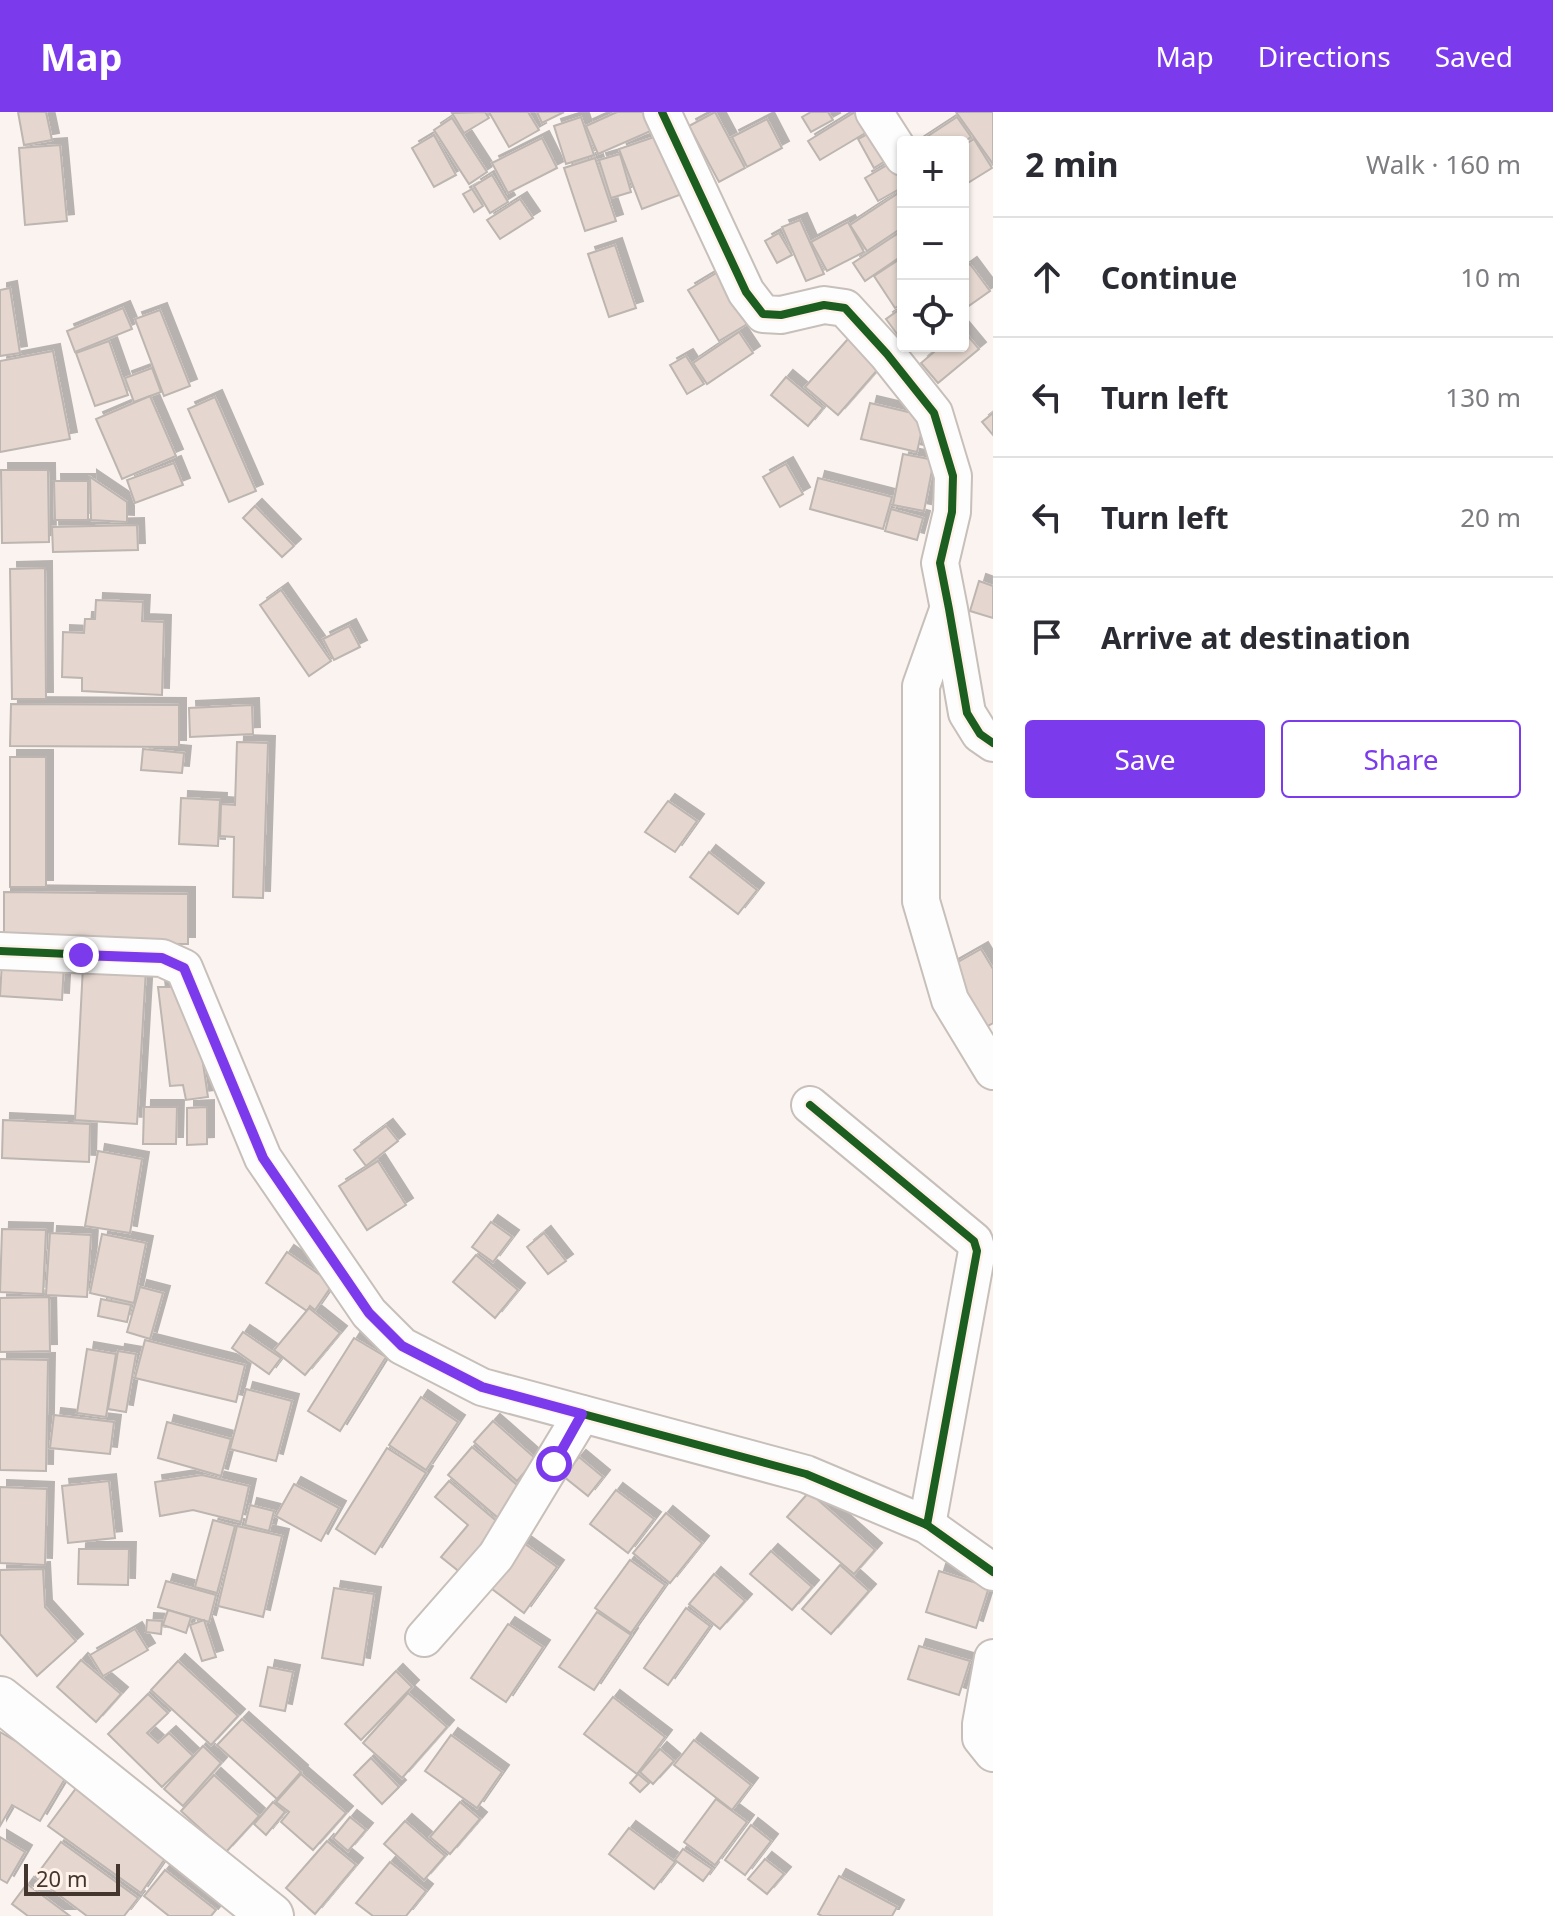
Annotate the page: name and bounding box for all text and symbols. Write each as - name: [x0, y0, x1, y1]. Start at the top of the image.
- text: Map: [40, 30, 123, 82]
- text: Map: [1155, 37, 1214, 75]
- text: Directions: [1258, 37, 1391, 75]
- text: Saved: [1435, 37, 1513, 75]
- map controls: [897, 136, 969, 352]
- button: +: [897, 136, 969, 208]
- text: 2 min: [1025, 141, 1119, 187]
- text: Walk · 160 m: [1366, 146, 1521, 182]
- button: −: [897, 208, 969, 280]
- icon: ahead: [1025, 255, 1069, 299]
- text: Continue: [1101, 257, 1237, 298]
- text: 10 m: [1460, 259, 1521, 295]
- button: locate: [897, 280, 969, 352]
- icon: left: [1025, 375, 1069, 419]
- text: Turn left: [1101, 377, 1229, 418]
- text: 130 m: [1445, 379, 1521, 415]
- icon: left: [1025, 495, 1069, 539]
- text: Turn left: [1101, 497, 1229, 538]
- text: 20 m: [1460, 499, 1521, 535]
- icon: arrive: [1025, 615, 1069, 659]
- text: Arrive at destination: [1101, 617, 1411, 658]
- button: Save: [1025, 720, 1265, 798]
- button: Share: [1281, 720, 1521, 798]
- route end: [63, 937, 99, 973]
- route start: [536, 1446, 572, 1482]
- scale bar: [24, 1860, 120, 1896]
- text: 20 m: [36, 1863, 87, 1893]

